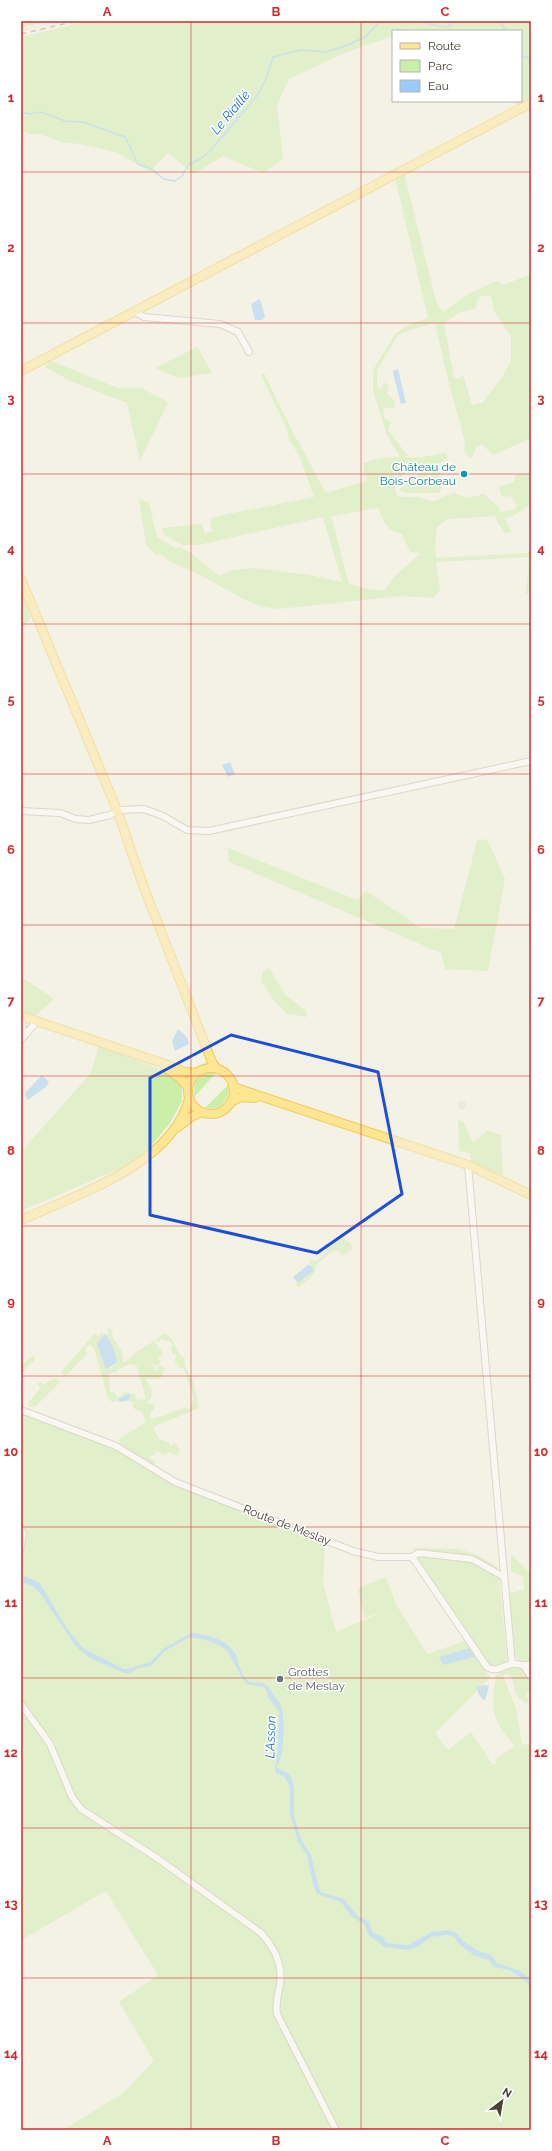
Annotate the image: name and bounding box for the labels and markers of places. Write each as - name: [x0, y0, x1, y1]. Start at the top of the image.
- place label: Château de Bois-Corbeau: [380, 460, 456, 488]
- marker: Château de Bois-Corbeau: [459, 469, 469, 479]
- place label: Grottes de Meslay: [288, 1665, 345, 1693]
- marker: Grottes de Meslay: [275, 1674, 285, 1684]

